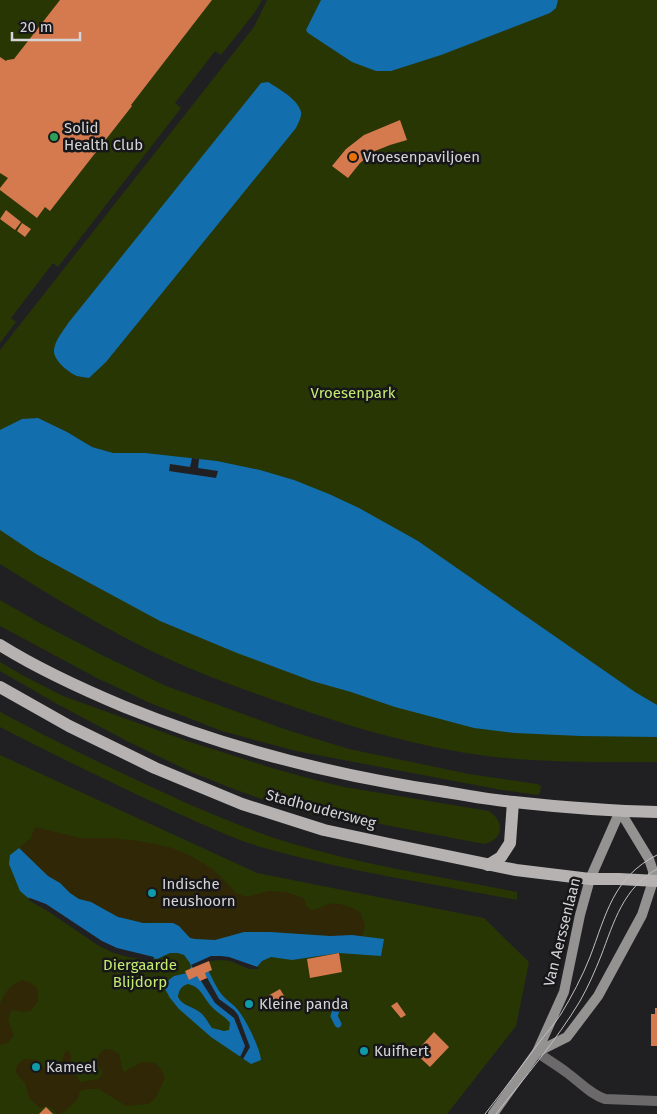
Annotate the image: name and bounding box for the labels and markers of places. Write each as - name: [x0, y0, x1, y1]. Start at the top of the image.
- place label: Solid Health Club: [64, 119, 143, 154]
- marker: Solid Health Club: [48, 131, 60, 143]
- place label: Vroesenpaviljoen: [363, 148, 480, 166]
- marker: Vroesenpaviljoen: [347, 151, 359, 163]
- place label: Indische neushoorn: [162, 875, 236, 910]
- marker: Indische neushoorn: [146, 887, 158, 899]
- place label: Kleine panda: [259, 995, 348, 1013]
- marker: Kleine panda: [243, 998, 255, 1010]
- place label: Kuifhert: [374, 1042, 429, 1060]
- marker: Kuifhert: [358, 1045, 370, 1057]
- place label: Kameel: [46, 1058, 97, 1076]
- marker: Kameel: [30, 1061, 42, 1073]

